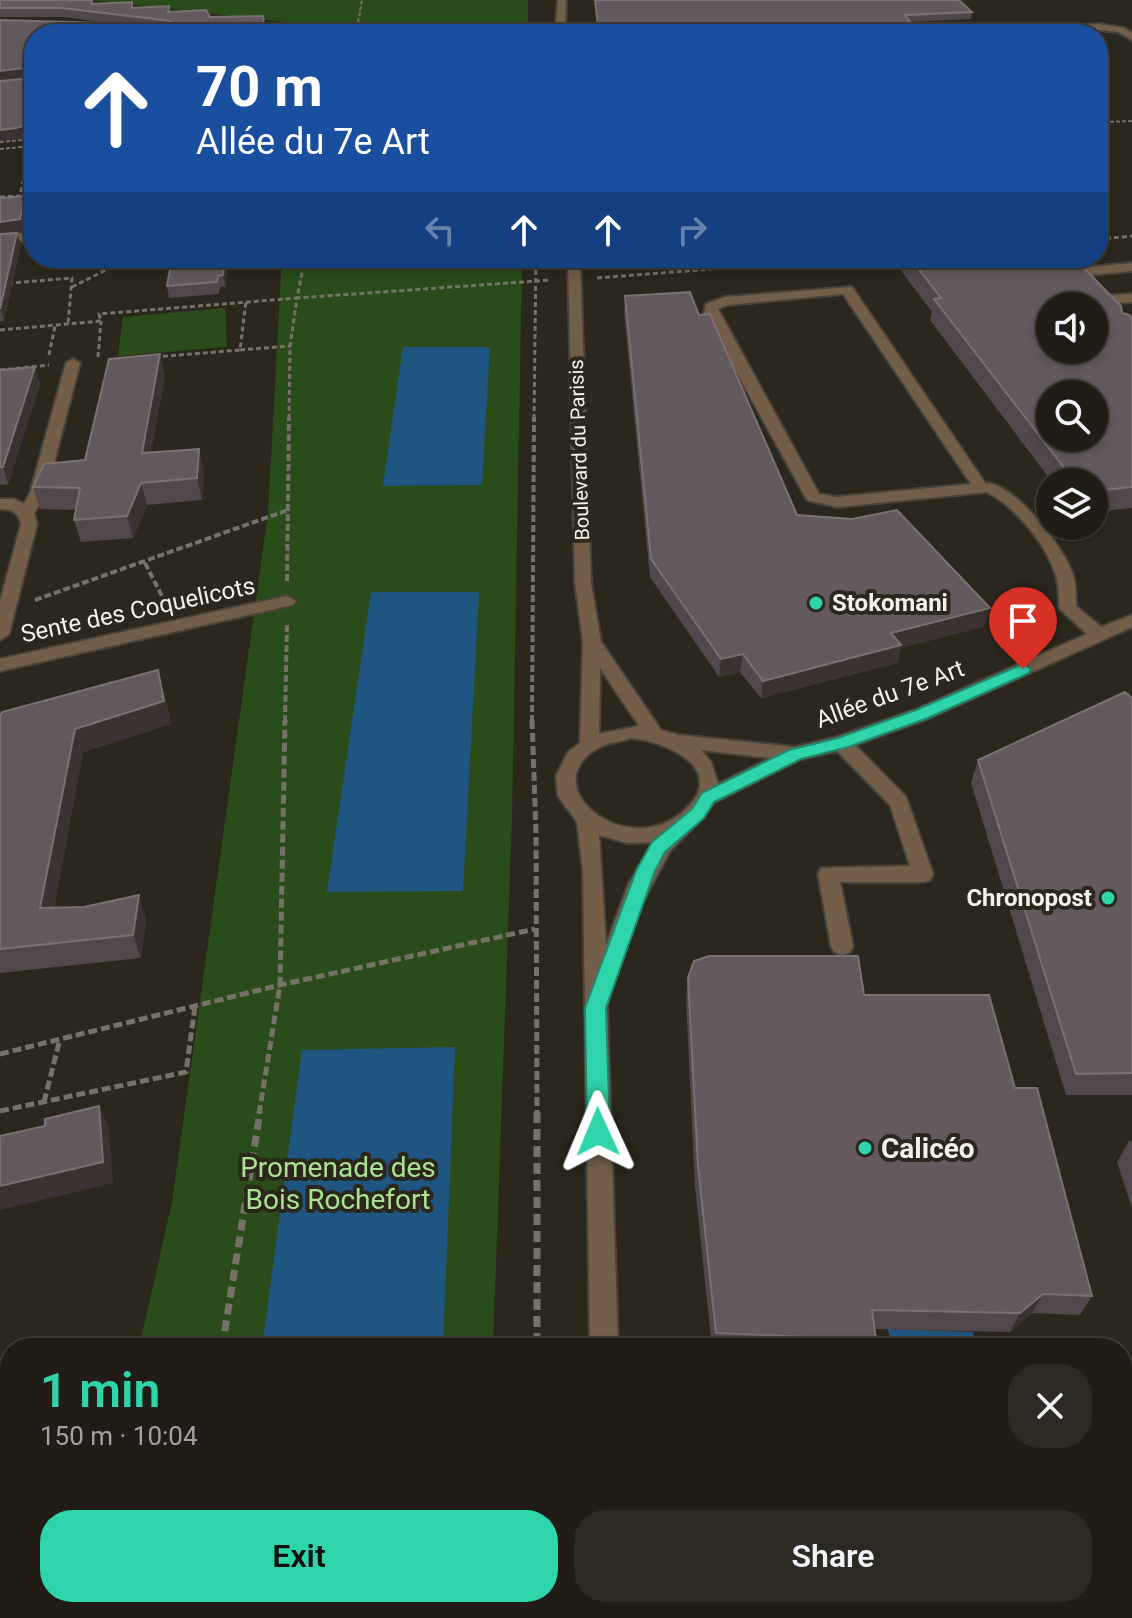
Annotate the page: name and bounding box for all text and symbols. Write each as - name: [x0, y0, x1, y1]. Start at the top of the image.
- text: 70 m: [196, 54, 323, 120]
- icon: ahead: [64, 56, 168, 160]
- text: Allée du 7e Art: [196, 121, 430, 163]
- icon: left: [418, 208, 462, 252]
- icon: ahead: [502, 208, 546, 252]
- icon: ahead: [586, 208, 630, 252]
- icon: right: [670, 208, 714, 252]
- map controls: [1036, 292, 1108, 540]
- button: sound: [1036, 292, 1108, 364]
- street label: Boulevard du Parisis: [564, 359, 594, 541]
- button: search: [1036, 380, 1108, 452]
- button: layers: [1036, 468, 1108, 540]
- street label: Sente des Coquelicots: [18, 572, 258, 648]
- pin: [989, 587, 1057, 669]
- place label: Stokomani: [832, 589, 948, 617]
- marker: Stokomani: [807, 594, 825, 612]
- icon: arrive: [1001, 599, 1045, 643]
- street label: Allée du 7e Art: [812, 654, 968, 734]
- place label: Chronopost: [966, 884, 1092, 912]
- marker: Chronopost: [1099, 889, 1117, 907]
- position arrow: [556, 1090, 640, 1174]
- place label: Calicéo: [881, 1132, 975, 1165]
- marker: Calicéo: [856, 1139, 874, 1157]
- park label: Promenade des Bois Rochefort: [240, 1151, 436, 1216]
- text: 1 min: [40, 1362, 160, 1419]
- button: close: [1008, 1364, 1092, 1448]
- text: 150 m · 10:04: [40, 1421, 198, 1451]
- button: Exit: [40, 1510, 558, 1602]
- button: Share: [574, 1510, 1092, 1602]

